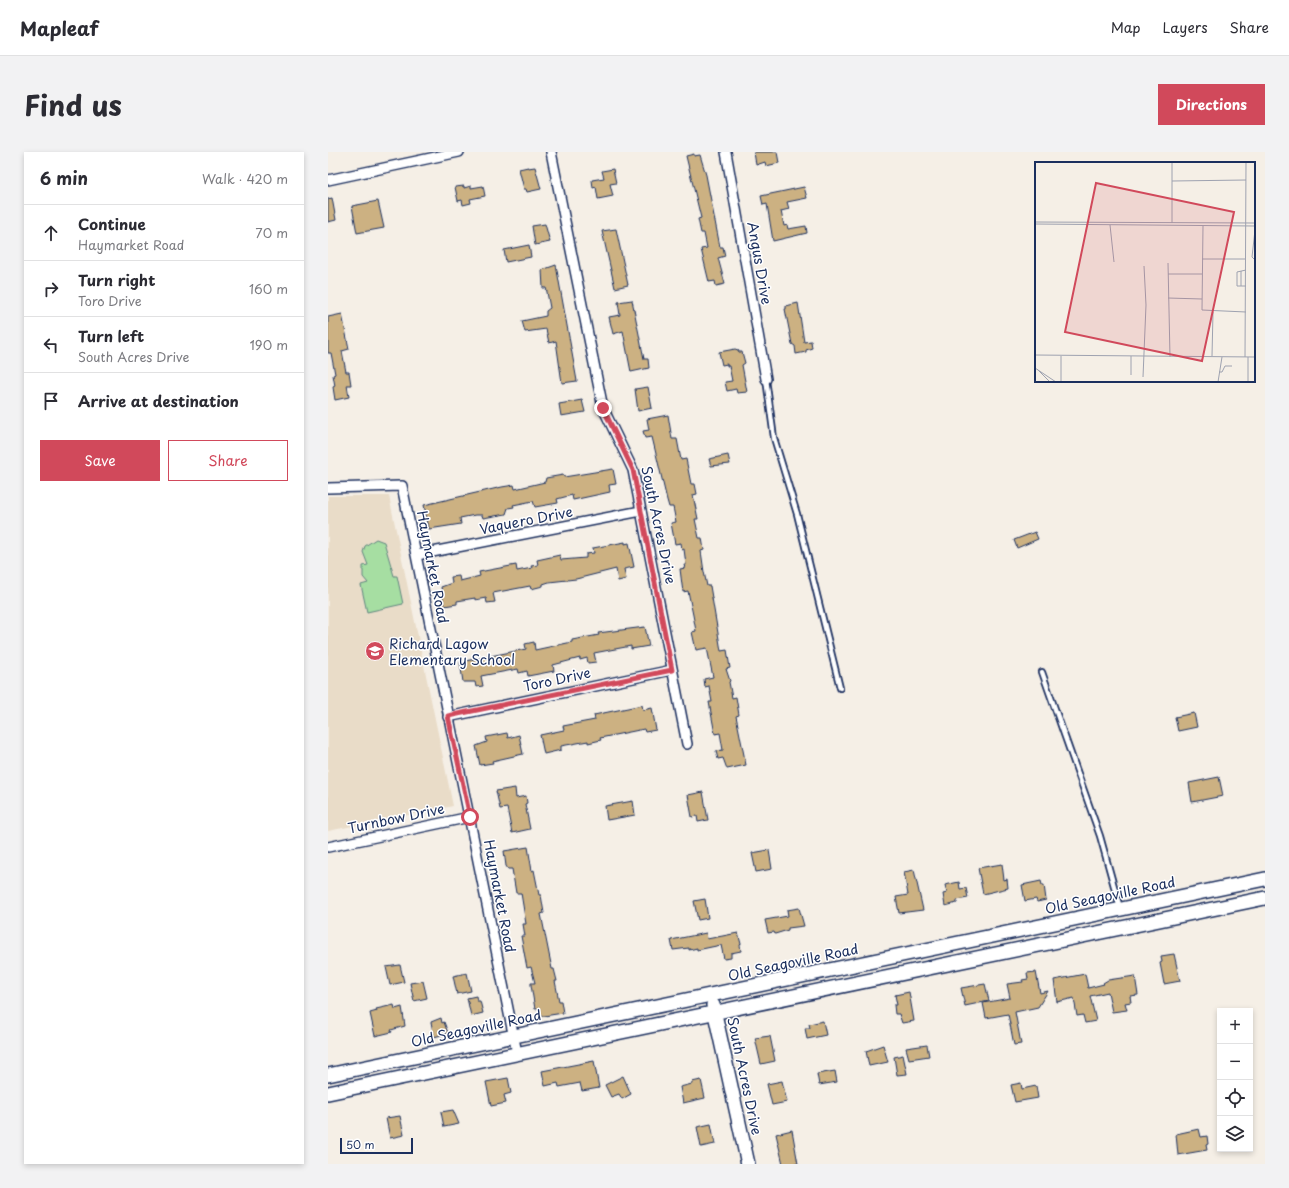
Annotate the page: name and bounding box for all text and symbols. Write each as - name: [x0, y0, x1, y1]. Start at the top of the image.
- text: Mapleaf: [20, 14, 98, 42]
- text: Map: [1111, 17, 1141, 38]
- text: Layers: [1163, 17, 1208, 38]
- text: Share: [1230, 17, 1269, 38]
- text: Find us: [24, 83, 122, 126]
- button: Directions: [1158, 84, 1265, 125]
- inset map: [1035, 162, 1255, 382]
- text: 6 min: [40, 165, 88, 191]
- text: Walk · 420 m: [202, 169, 288, 188]
- text: Continue: [78, 212, 146, 235]
- street label: Angus Drive: [742, 220, 778, 306]
- icon: ahead: [40, 222, 62, 244]
- text: 70 m: [255, 223, 288, 242]
- text: Haymarket Road: [78, 235, 184, 254]
- text: Turn right: [78, 268, 155, 291]
- icon: right: [40, 278, 62, 300]
- text: 160 m: [249, 279, 288, 298]
- text: Toro Drive: [78, 291, 142, 310]
- text: Turn left: [78, 324, 144, 347]
- icon: left: [40, 334, 62, 356]
- text: 190 m: [249, 335, 288, 354]
- text: South Acres Drive: [78, 347, 190, 366]
- text: Arrive at destination: [78, 389, 239, 412]
- icon: arrive: [40, 390, 62, 412]
- route end: [594, 399, 612, 417]
- button: Save: [40, 440, 160, 481]
- button: Share: [168, 440, 288, 481]
- street label: South Acres Drive: [636, 464, 682, 586]
- street label: Vaquero Drive: [478, 501, 574, 539]
- street label: Haymarket Road: [412, 509, 454, 625]
- place label: Richard Lagow Elementary School: [389, 633, 515, 670]
- school or university icon: Richard Lagow Elementary School: [364, 640, 386, 662]
- street label: Toro Drive: [521, 662, 593, 696]
- street label: Turnbow Drive: [346, 798, 446, 838]
- route start: [461, 808, 479, 826]
- street label: Haymarket Road: [479, 838, 521, 954]
- street label: Old Seagoville Road: [1043, 871, 1177, 919]
- street label: Old Seagoville Road: [726, 938, 860, 986]
- street label: Old Seagoville Road: [409, 1004, 543, 1052]
- map controls: [1217, 1008, 1253, 1152]
- button: +: [1217, 1008, 1253, 1044]
- street label: South Acres Drive: [722, 1015, 768, 1137]
- button: −: [1217, 1044, 1253, 1080]
- button: locate: [1217, 1080, 1253, 1116]
- button: layers: [1217, 1116, 1253, 1152]
- scale bar: [340, 1136, 413, 1155]
- text: 50 m: [346, 1136, 375, 1153]

